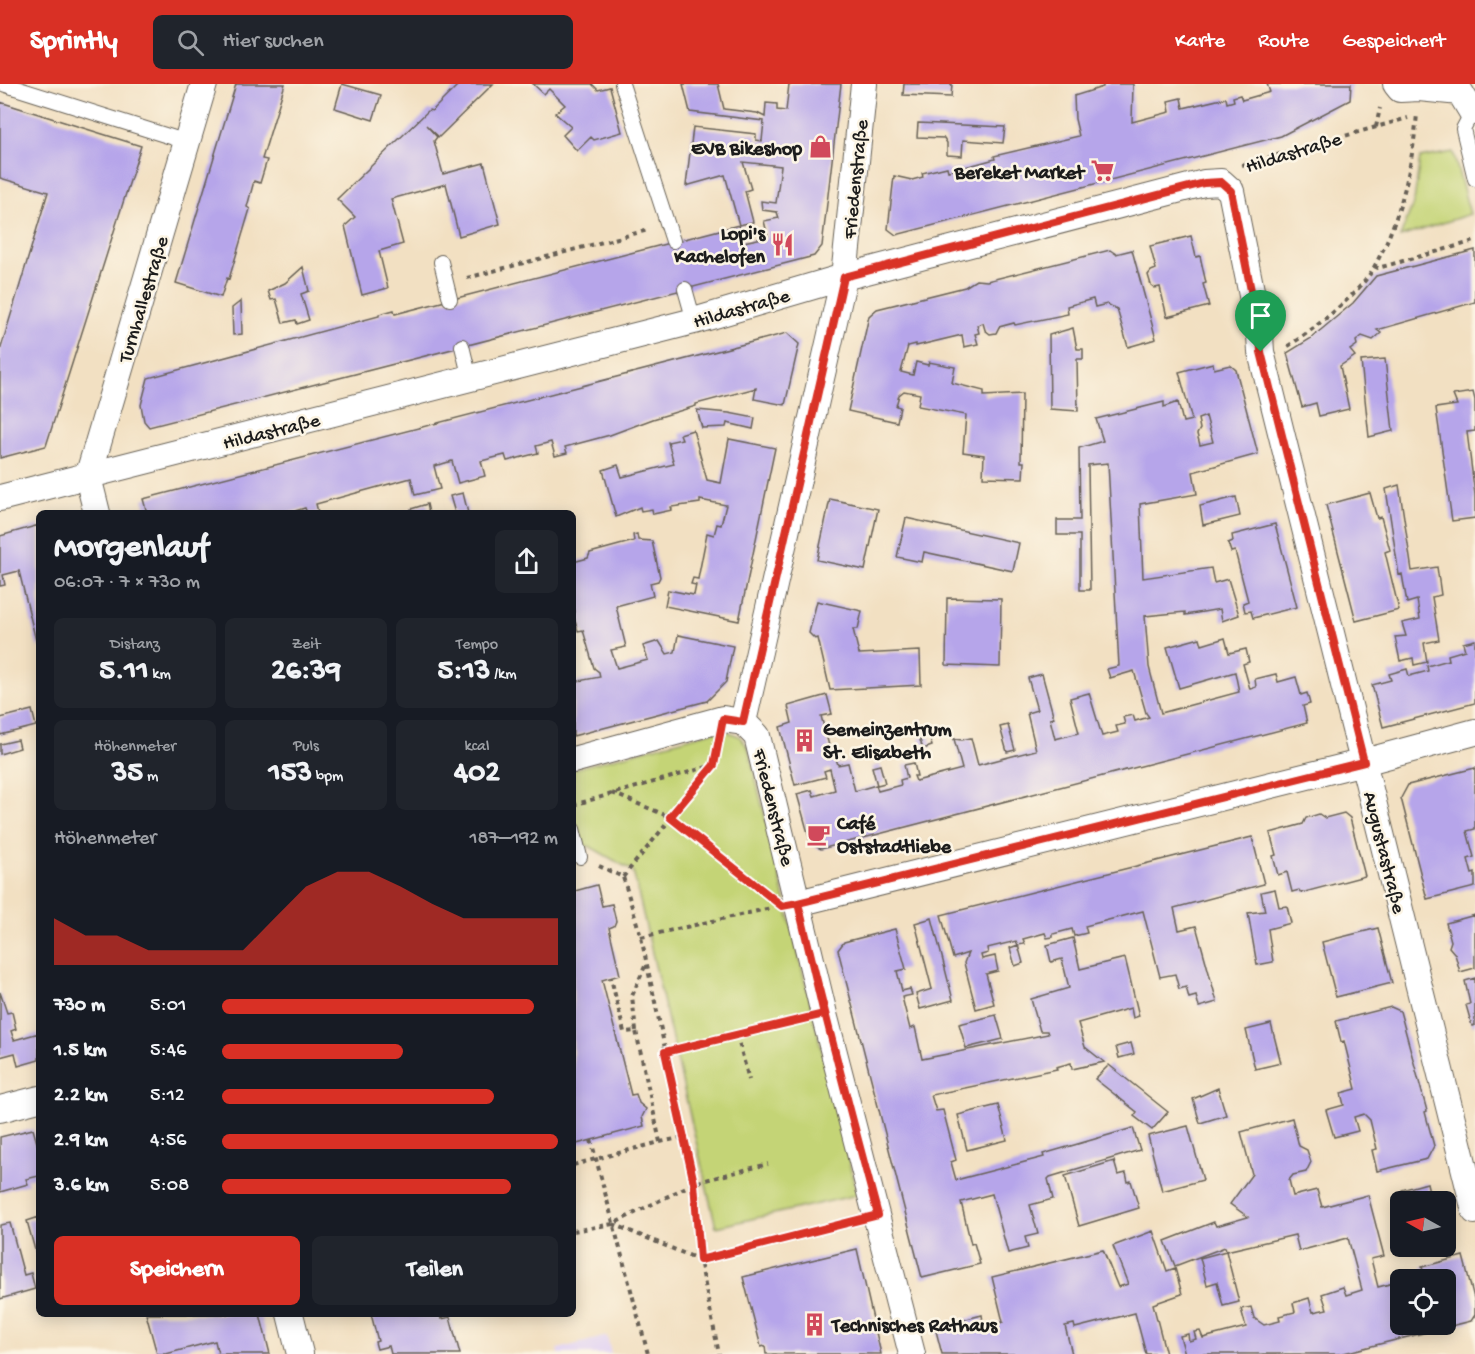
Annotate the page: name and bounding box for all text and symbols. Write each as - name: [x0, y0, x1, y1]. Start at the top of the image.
- search box: [153, 15, 573, 69]
- text: Sprintly: [30, 26, 117, 59]
- icon: search: [174, 26, 207, 59]
- text: Hier suchen: [222, 29, 324, 55]
- text: Karte: [1175, 30, 1225, 55]
- text: Route: [1258, 30, 1309, 55]
- text: Gespeichert: [1342, 30, 1445, 55]
- street label: Friedenstraße: [840, 118, 875, 241]
- street label: Hildastraße: [1243, 129, 1345, 180]
- shop icon: EVB Bikeshop: [807, 134, 833, 160]
- place label: EVB Bikeshop: [691, 139, 802, 162]
- supermarket icon: Bereket Market: [1089, 158, 1115, 184]
- place label: Bereket Market: [953, 163, 1086, 186]
- place label: Lopi's Kachelofen: [673, 224, 767, 270]
- restaurant icon: Lopi's Kachelofen: [770, 231, 796, 257]
- street label: Turnhallestraße: [115, 233, 176, 367]
- street label: Hildastraße: [691, 285, 793, 335]
- pin: [1235, 290, 1286, 352]
- icon: arrive: [1244, 299, 1277, 332]
- street label: Hildastraße: [221, 410, 323, 457]
- text: Morgenlauf: [54, 530, 208, 568]
- button: share: [495, 530, 558, 593]
- text: 06:07 · 7 × 730 m: [54, 572, 200, 595]
- text: Distanz: [110, 636, 160, 655]
- text: Zeit: [292, 636, 320, 655]
- text: Tempo: [456, 636, 498, 655]
- text: 5.11: [99, 655, 149, 690]
- text: 26:39: [271, 655, 341, 690]
- text: 5:13: [437, 655, 490, 690]
- text: km: [149, 666, 171, 685]
- text: /km: [490, 666, 517, 685]
- place label: Gemeinzentrum St. Elisabeth: [823, 720, 953, 766]
- building icon: Gemeinzentrum St. Elisabeth: [792, 727, 818, 753]
- text: Höhenmeter: [94, 738, 176, 757]
- text: Puls: [293, 738, 319, 757]
- text: kcal: [465, 738, 489, 757]
- street label: Friedenstraße: [746, 746, 797, 869]
- text: 35: [112, 757, 143, 792]
- text: 153: [269, 757, 312, 792]
- text: 402: [454, 757, 500, 792]
- text: m: [143, 768, 158, 787]
- text: bpm: [312, 768, 343, 787]
- street label: Augustastraße: [1356, 790, 1409, 917]
- place label: Café Oststadtliebe: [836, 814, 952, 860]
- cafe icon: Café Oststadtliebe: [806, 821, 832, 847]
- text: Höhenmeter: [54, 828, 156, 851]
- text: 187–192 m: [469, 828, 558, 851]
- text: 730 m: [54, 995, 105, 1018]
- text: 5:01: [150, 995, 186, 1018]
- text: 1.5 km: [54, 1040, 107, 1063]
- text: 5:46: [150, 1040, 186, 1063]
- text: 2.2 km: [54, 1085, 108, 1108]
- text: 5:12: [150, 1085, 185, 1108]
- text: 2.9 km: [54, 1130, 108, 1153]
- text: 4:56: [150, 1130, 186, 1153]
- text: 3.6 km: [54, 1175, 109, 1198]
- text: 5:08: [150, 1175, 189, 1198]
- north arrow: [1390, 1191, 1456, 1257]
- map controls: [1390, 1191, 1456, 1335]
- button: Speichern: [54, 1236, 300, 1305]
- button: Teilen: [312, 1236, 558, 1305]
- button: locate: [1390, 1269, 1456, 1335]
- building icon: Technisches Rathaus: [801, 1311, 827, 1337]
- place label: Technisches Rathaus: [830, 1316, 999, 1339]

